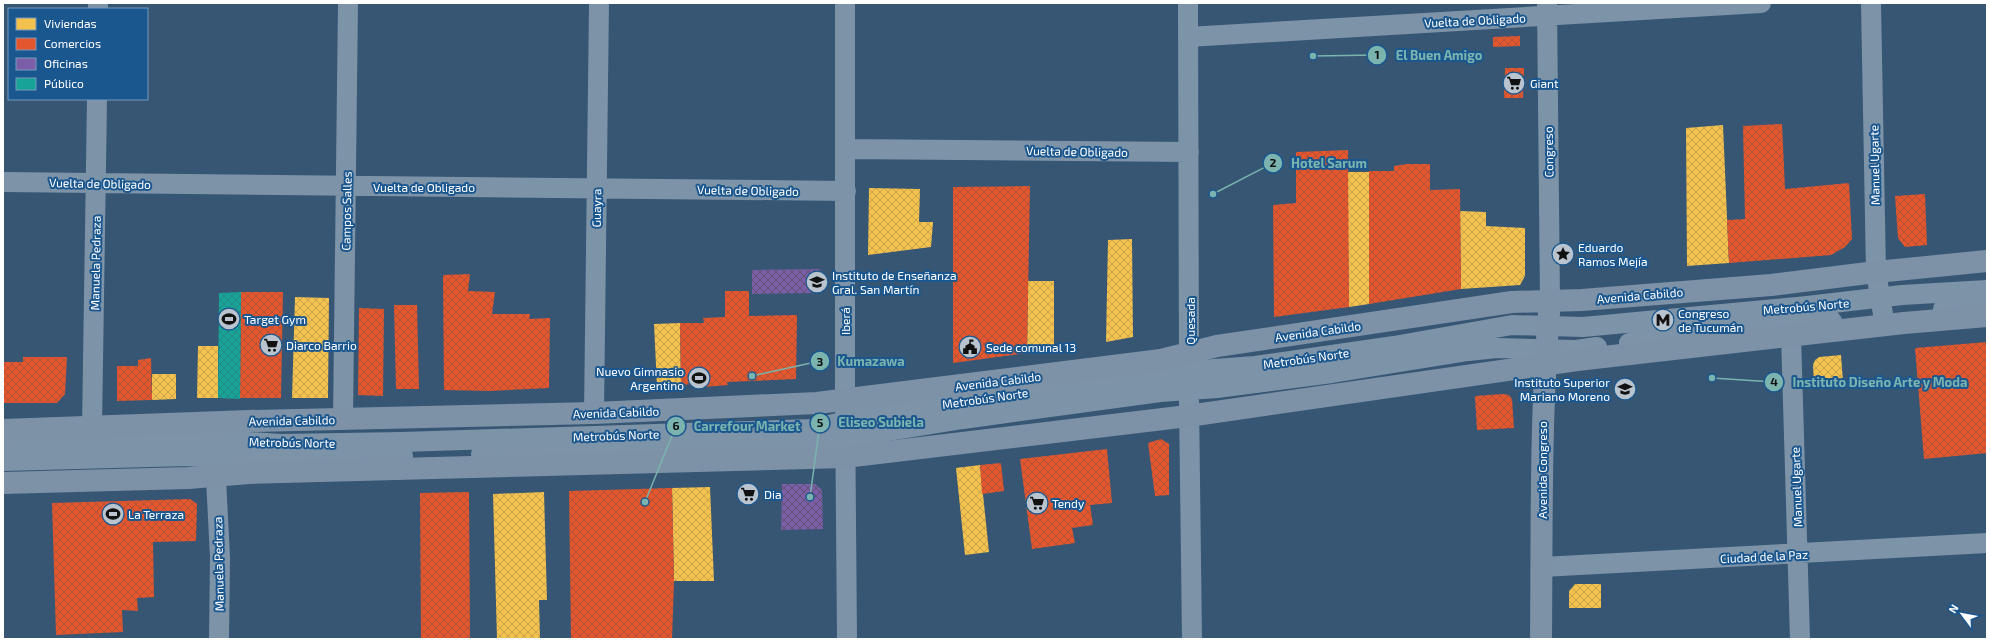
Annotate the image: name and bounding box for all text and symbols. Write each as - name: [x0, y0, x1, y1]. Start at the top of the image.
- legend: [8, 8, 148, 100]
- street label: Vuelta de Obligado: [1424, 10, 1526, 30]
- text: Viviendas: [44, 16, 97, 30]
- text: Comercios: [44, 36, 101, 50]
- callout: El Buen Amigo: [1367, 43, 1490, 68]
- text: 1: [1374, 47, 1380, 61]
- text: El Buen Amigo: [1396, 47, 1483, 63]
- text: Oficinas: [44, 56, 88, 70]
- supermarket icon: Giant: [1501, 70, 1527, 96]
- text: Público: [44, 76, 84, 90]
- place label: Giant: [1530, 76, 1559, 90]
- street label: Manuel Ugarte: [1866, 125, 1882, 205]
- street label: Congreso: [1541, 126, 1555, 178]
- street label: Vuelta de Obligado: [1026, 143, 1128, 159]
- callout: Hotel Sarum: [1263, 151, 1375, 176]
- text: 2: [1270, 155, 1277, 169]
- text: Hotel Sarum: [1291, 155, 1367, 171]
- street label: Campos Salles: [338, 171, 354, 251]
- street label: Vuelta de Obligado: [49, 175, 151, 191]
- street label: Vuelta de Obligado: [373, 180, 475, 194]
- street label: Vuelta de Obligado: [697, 182, 799, 198]
- street label: Guayra: [589, 189, 603, 227]
- street label: Manuela Pedraza: [87, 216, 103, 310]
- place label: Eduardo Ramos Mejía: [1578, 240, 1648, 269]
- place icon: Eduardo Ramos Mejía: [1550, 241, 1576, 267]
- place label: Instituto de Enseñanza Gral. San Martín: [832, 268, 957, 296]
- school or university icon: Instituto de Enseñanza Gral. San Martín: [804, 269, 830, 295]
- street label: Avenida Cabildo: [1596, 284, 1684, 306]
- street label: Metrobús Norte: [1762, 295, 1850, 317]
- street label: Quesada: [1183, 297, 1198, 345]
- sports icon: Target Gym: [216, 306, 242, 332]
- place label: Congreso de Tucumán: [1678, 306, 1743, 334]
- street label: Iberá: [838, 307, 852, 335]
- metro station icon: Congreso de Tucumán: [1650, 307, 1676, 333]
- place label: Target Gym: [244, 312, 306, 326]
- street label: Avenida Cabildo: [1274, 318, 1362, 344]
- supermarket icon: Diarco Barrio: [258, 332, 284, 358]
- public building icon: Sede comunal 13: [957, 334, 983, 360]
- place label: Diarco Barrio: [286, 338, 357, 352]
- place label: Sede comunal 13: [986, 340, 1076, 354]
- street label: Metrobús Norte: [1262, 345, 1350, 371]
- callout: Kumazawa: [810, 349, 913, 374]
- text: Kumazawa: [837, 353, 905, 369]
- text: 3: [817, 354, 824, 368]
- place label: Nuevo Gimnasio Argentino: [596, 364, 684, 392]
- sports icon: Nuevo Gimnasio Argentino: [686, 365, 712, 391]
- street label: Avenida Cabildo: [954, 369, 1042, 393]
- callout: Instituto Diseño Arte y Moda: [1764, 370, 1976, 395]
- text: 4: [1770, 374, 1778, 388]
- text: Instituto Diseño Arte y Moda: [1793, 374, 1967, 390]
- place label: Instituto Superior Mariano Moreno: [1514, 375, 1610, 403]
- school or university icon: Instituto Superior Mariano Moreno: [1612, 376, 1638, 402]
- street label: Metrobús Norte: [941, 385, 1029, 411]
- street label: Avenida Cabildo: [573, 403, 660, 421]
- callout: Eliseo Subiela: [810, 410, 932, 435]
- street label: Avenida Cabildo: [249, 412, 336, 428]
- callout: Carrefour Market: [666, 414, 809, 439]
- text: Eliseo Subiela: [838, 414, 924, 430]
- text: 5: [817, 415, 824, 429]
- text: 6: [672, 418, 680, 432]
- text: Carrefour Market: [694, 418, 801, 434]
- street label: Avenida Congreso: [1535, 421, 1549, 519]
- street label: Metrobús Norte: [572, 426, 660, 444]
- street label: Metrobús Norte: [249, 434, 335, 450]
- street label: Manuel Ugarte: [1788, 447, 1804, 527]
- supermarket icon: Dia: [735, 481, 761, 507]
- place label: Dia: [764, 487, 782, 501]
- supermarket icon: Tendy: [1024, 490, 1050, 516]
- place label: Tendy: [1052, 496, 1085, 510]
- sports icon: La Terraza: [100, 501, 126, 527]
- place label: La Terraza: [128, 507, 184, 521]
- street label: Manuela Pedraza: [210, 517, 226, 611]
- street label: Ciudad de la Paz: [1720, 547, 1808, 565]
- north arrow: [1942, 594, 1982, 634]
- text: N: [1945, 602, 1961, 615]

